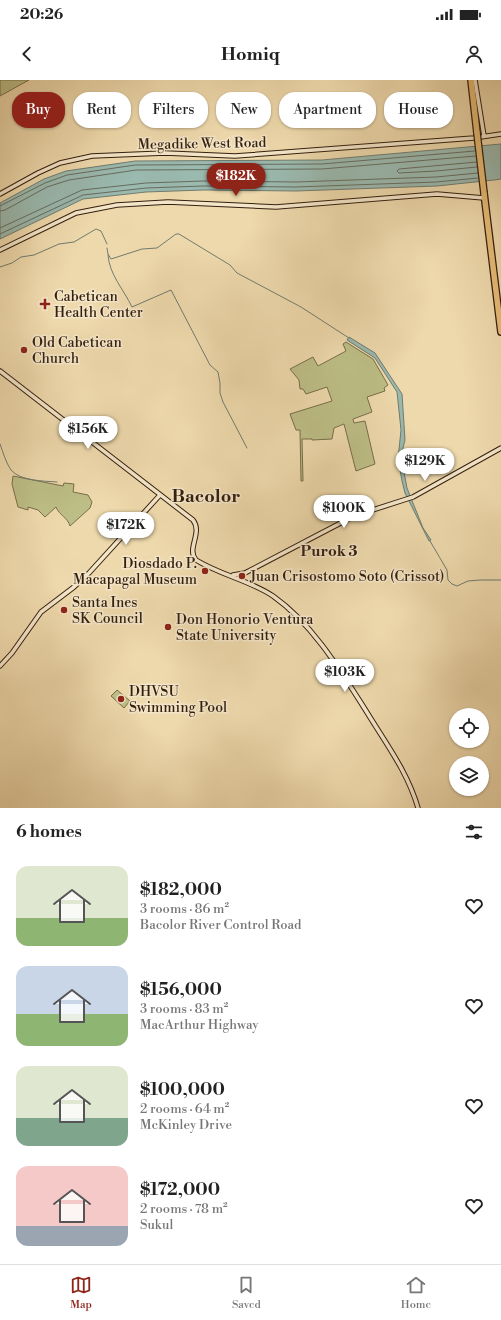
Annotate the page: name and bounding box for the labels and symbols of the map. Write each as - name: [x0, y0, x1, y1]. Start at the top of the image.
- street label: Megadike West Road: [137, 134, 267, 154]
- pin: $182K: [208, 163, 264, 197]
- place label: Cabetican Health Center: [54, 288, 143, 322]
- marker: Cabetican Health Center: [39, 298, 51, 310]
- place label: Old Cabetican Church: [32, 334, 122, 368]
- marker: Old Cabetican Church: [19, 345, 29, 355]
- pin: $156K: [60, 416, 116, 450]
- pin: $129K: [397, 448, 453, 482]
- district label: Bacolor: [172, 485, 240, 508]
- pin: $100K: [316, 495, 372, 529]
- pin: $172K: [98, 512, 154, 546]
- district label: Purok 3: [301, 542, 357, 561]
- place label: Diosdado P. Macapagal Museum: [73, 555, 197, 589]
- marker: Diosdado P. Macapagal Museum: [200, 566, 210, 576]
- place label: Juan Crisostomo Soto (Crissot): [249, 568, 444, 586]
- marker: Juan Crisostomo Soto (Crissot): [237, 571, 247, 581]
- place label: Santa Ines SK Council: [72, 594, 143, 628]
- marker: Santa Ines SK Council: [59, 605, 69, 615]
- place label: Don Honorio Ventura State University: [176, 611, 314, 645]
- marker: Don Honorio Ventura State University: [163, 622, 173, 632]
- pin: $103K: [317, 659, 373, 693]
- place label: DHVSU Swimming Pool: [129, 683, 227, 717]
- marker: DHVSU Swimming Pool: [116, 694, 126, 704]

